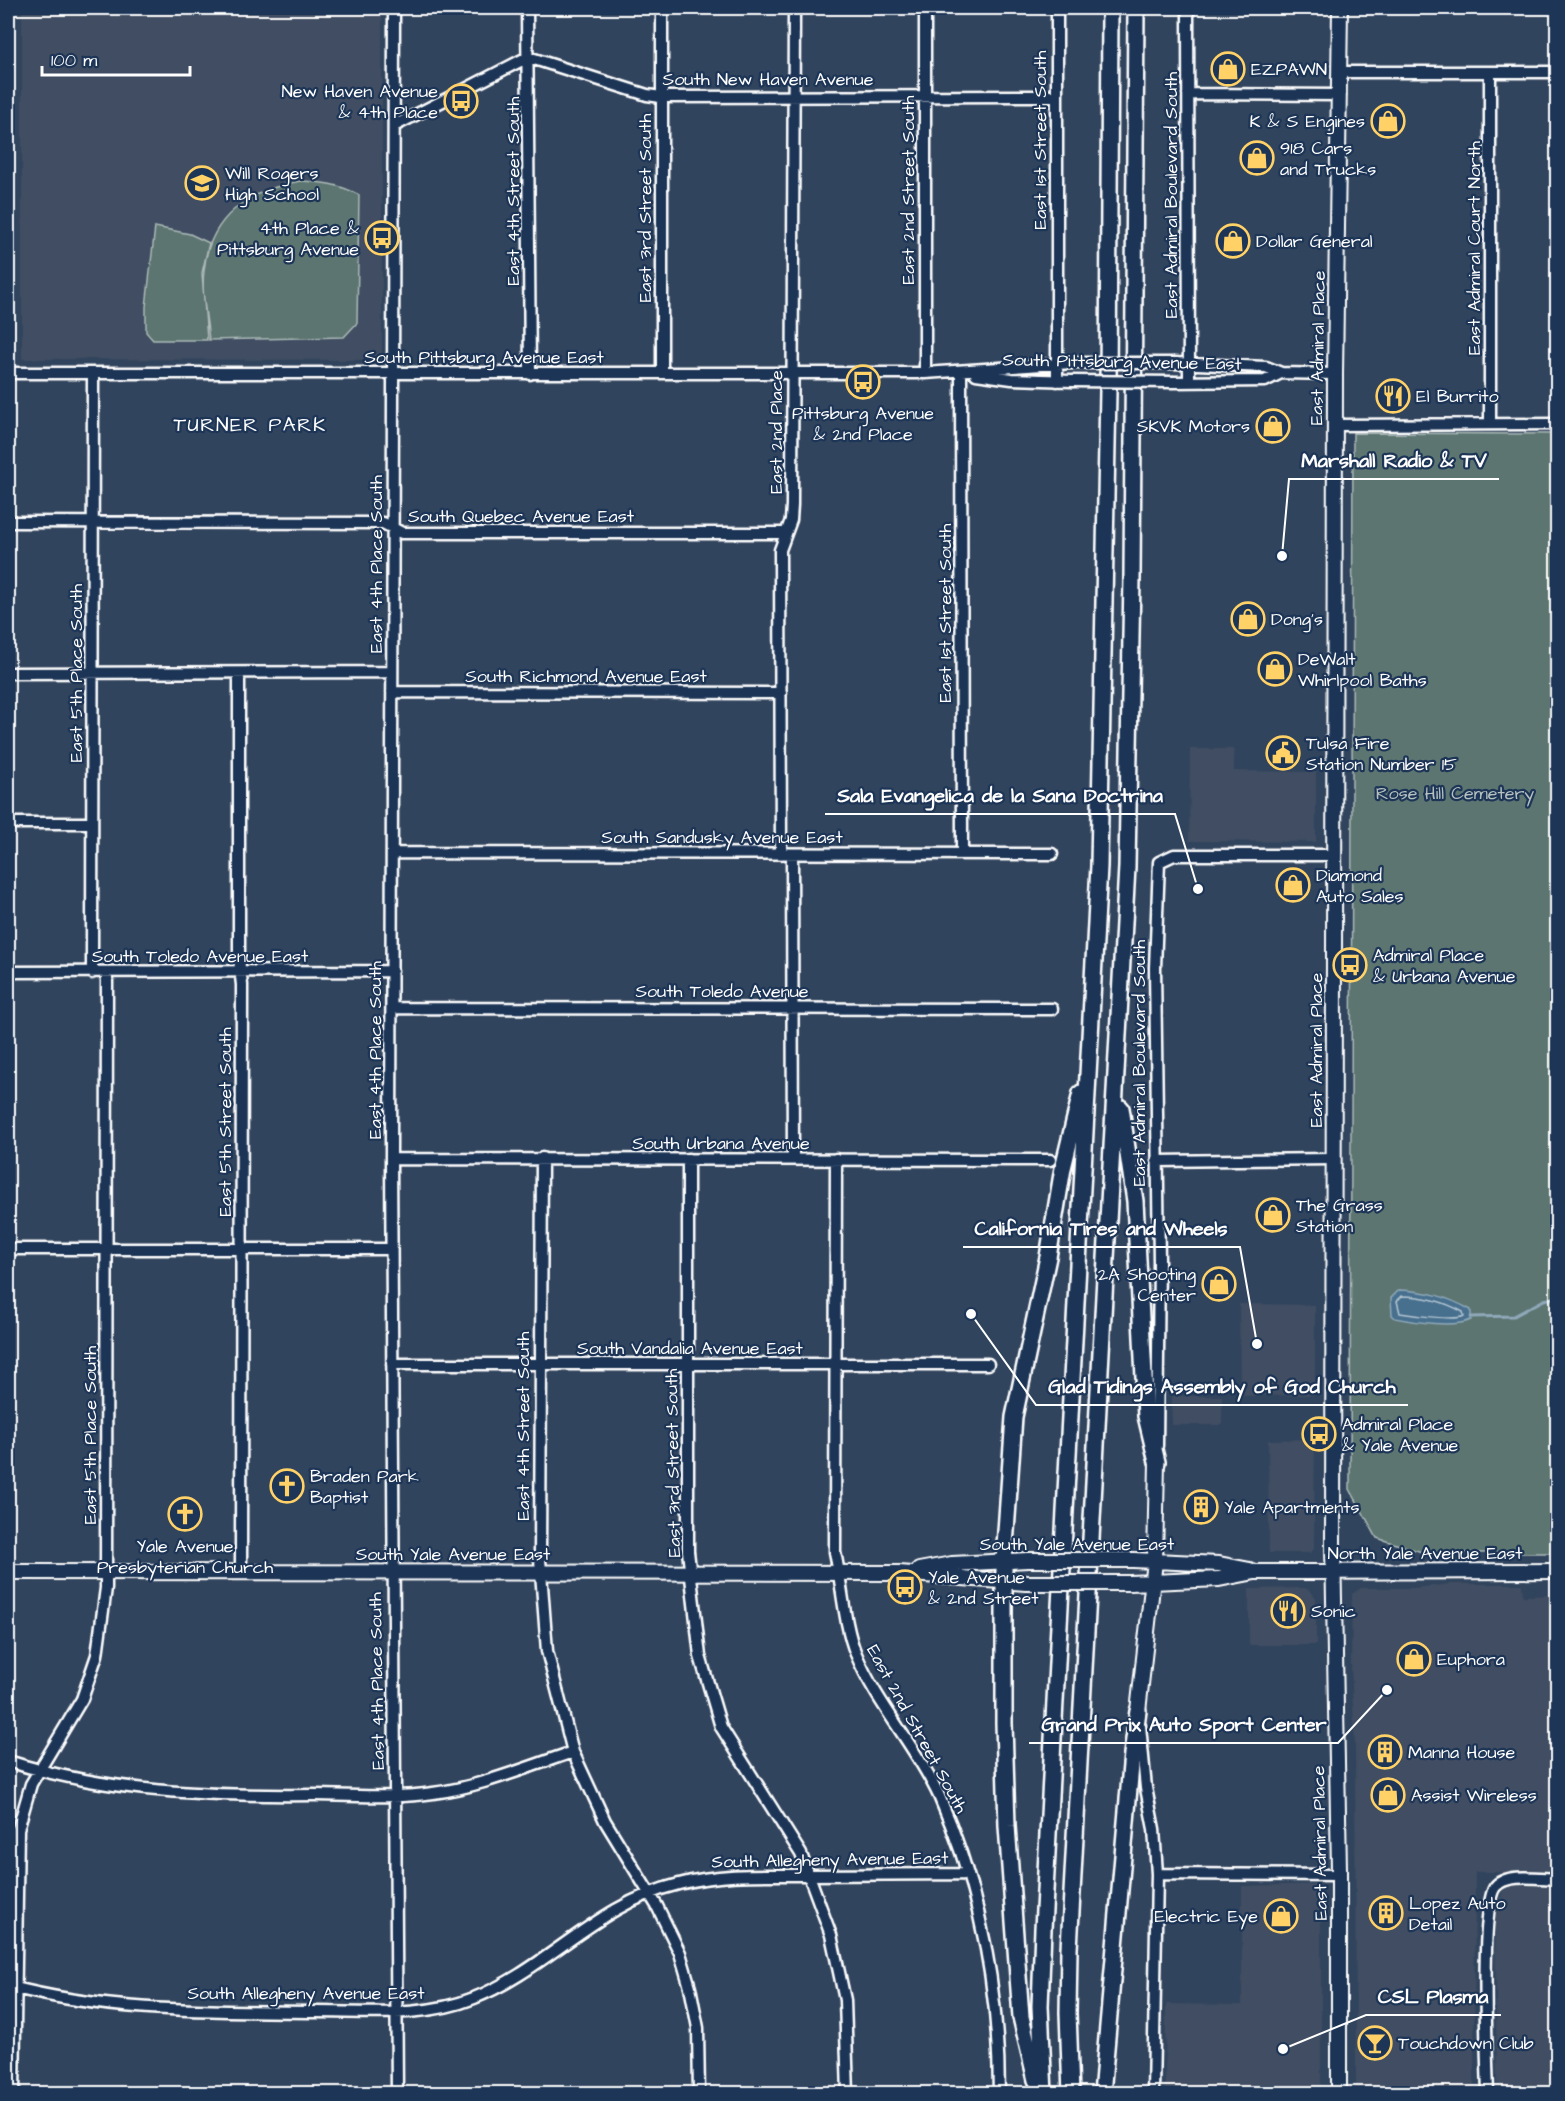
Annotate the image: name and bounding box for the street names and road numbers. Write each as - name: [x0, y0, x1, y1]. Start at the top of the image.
- street label: East 1st Street South: [1028, 50, 1053, 229]
- street label: South New Haven Avenue: [663, 67, 874, 92]
- street label: East Admiral Boulevard South: [1159, 72, 1184, 318]
- street label: East 2nd Street South: [896, 96, 921, 284]
- street label: East 4th Street South: [501, 97, 526, 285]
- street label: East 3rd Street South: [633, 114, 658, 302]
- street label: East Admiral Court North: [1462, 141, 1487, 355]
- street label: East Admiral Place: [1304, 270, 1332, 425]
- street label: South Pittsburg Avenue East: [364, 345, 604, 371]
- street label: South Pittsburg Avenue East: [1002, 347, 1243, 378]
- street label: East 2nd Place: [764, 370, 789, 494]
- street label: East 4th Place South: [364, 475, 389, 653]
- street label: South Quebec Avenue East: [408, 504, 635, 529]
- street label: East 1st Street South: [933, 523, 958, 702]
- street label: East 5th Place South: [64, 584, 89, 762]
- street label: South Richmond Avenue East: [465, 664, 707, 689]
- street label: South Sandusky Avenue East: [601, 825, 843, 851]
- street label: East Admiral Boulevard South: [1127, 940, 1152, 1186]
- street label: South Toledo Avenue East: [92, 944, 309, 969]
- street label: East 4th Place South: [363, 961, 388, 1139]
- street label: East Admiral Place: [1304, 972, 1329, 1127]
- street label: South Toledo Avenue: [635, 979, 809, 1004]
- street label: East 5th Street South: [213, 1027, 238, 1217]
- street label: South Urbana Avenue: [632, 1131, 810, 1156]
- street label: East 4th Street South: [511, 1332, 536, 1520]
- street label: South Vandalia Avenue East: [577, 1336, 804, 1361]
- street label: East 5th Place South: [78, 1346, 103, 1524]
- street label: East 3rd Street South: [659, 1368, 687, 1558]
- street label: South Yale Avenue East: [980, 1532, 1175, 1557]
- street label: North Yale Avenue East: [1327, 1541, 1523, 1566]
- street label: South Yale Avenue East: [356, 1542, 551, 1567]
- street label: East 4th Place South: [363, 1592, 391, 1770]
- street label: East 2nd Street South: [860, 1640, 974, 1818]
- street label: East Admiral Place: [1306, 1765, 1334, 1920]
- street label: South Allegheny Avenue East: [711, 1845, 949, 1876]
- street label: South Allegheny Avenue East: [188, 1981, 425, 2007]

